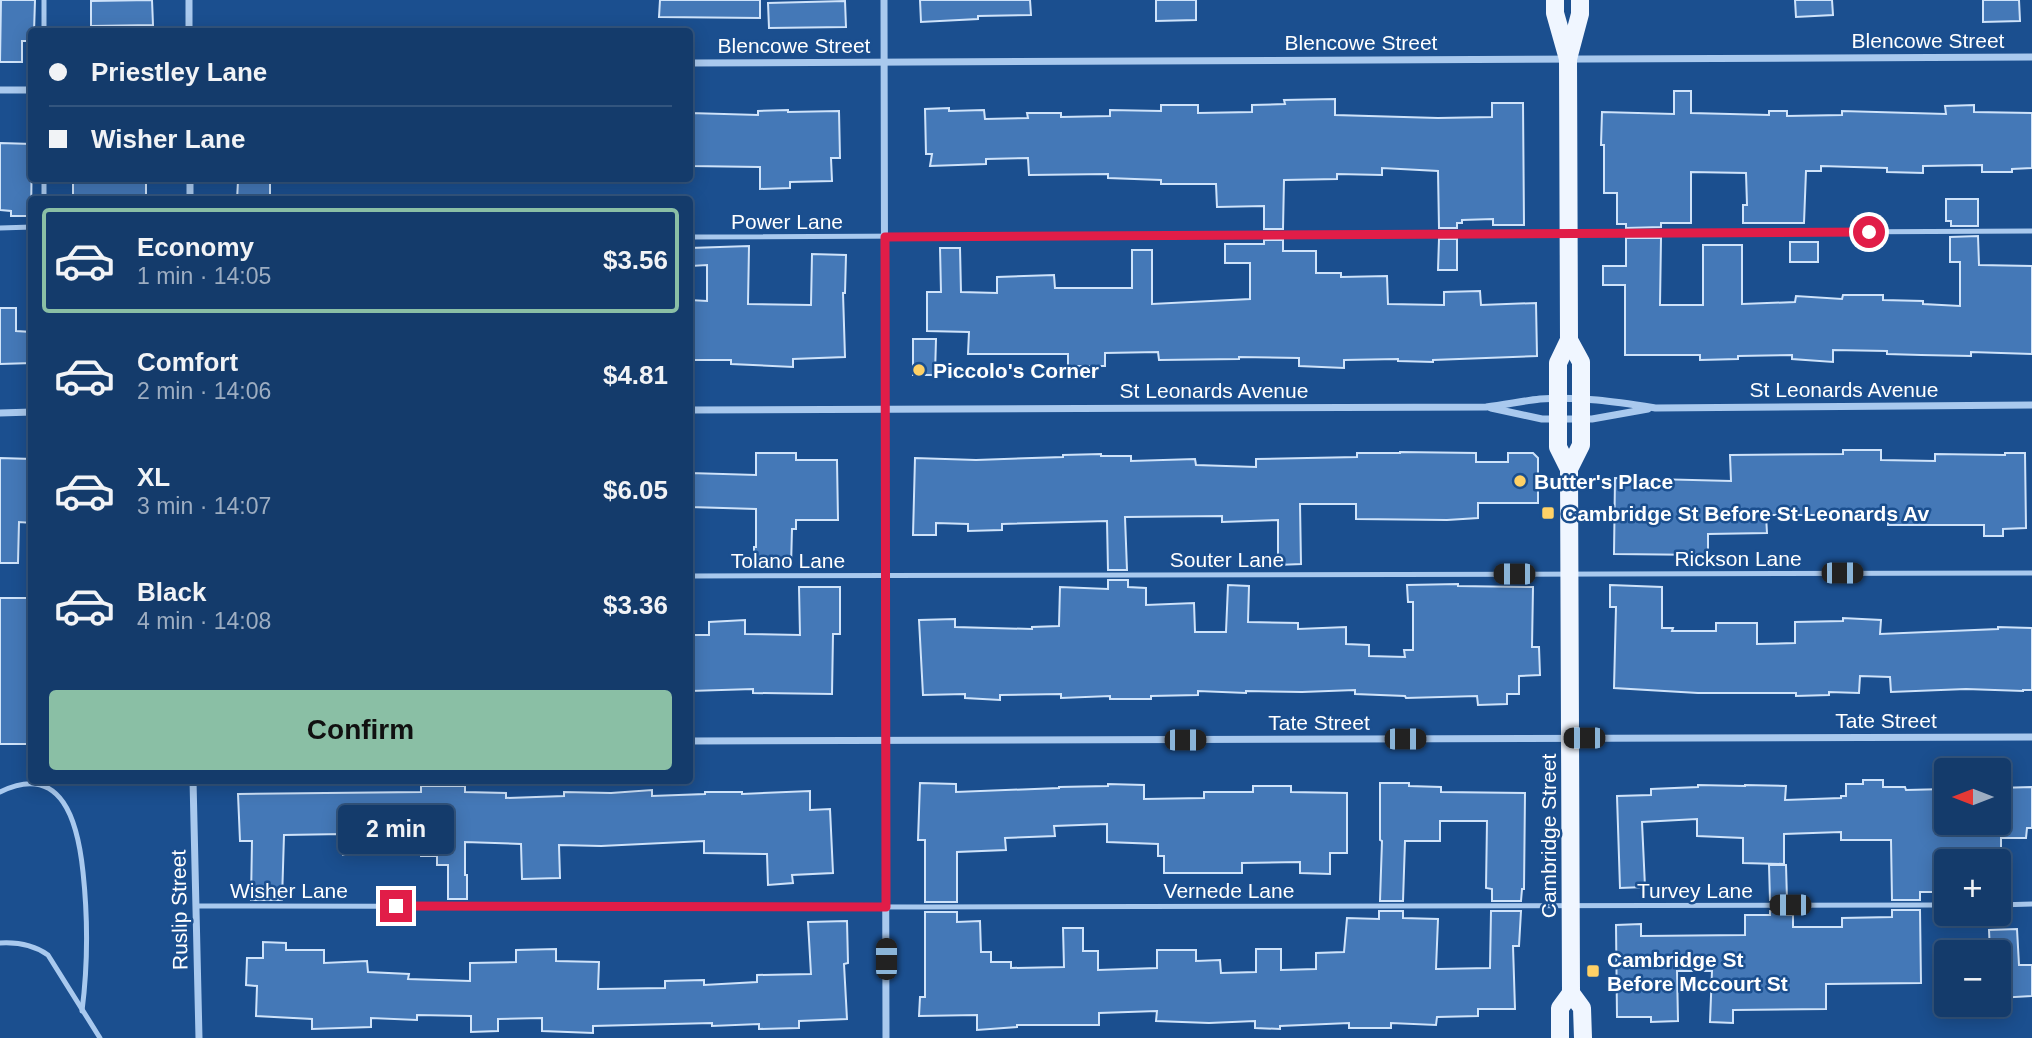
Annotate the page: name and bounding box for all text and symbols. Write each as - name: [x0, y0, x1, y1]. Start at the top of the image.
- street label: Blencowe Street: [1852, 29, 2005, 52]
- street label: Blencowe Street: [1285, 31, 1438, 54]
- street label: Blencowe Street: [718, 34, 871, 57]
- text: Priestley Lane: [91, 57, 267, 87]
- text: Wisher Lane: [91, 124, 245, 154]
- street label: Power Lane: [731, 210, 843, 233]
- route start: [1853, 216, 1885, 248]
- icon: car: [53, 229, 116, 292]
- text: Economy: [137, 232, 254, 262]
- text: $3.56: [603, 245, 668, 275]
- text: 1 min · 14:05: [137, 263, 271, 289]
- icon: car: [53, 344, 116, 407]
- text: Comfort: [137, 347, 238, 377]
- place label: Piccolo's Corner: [933, 359, 1099, 382]
- text: $4.81: [603, 360, 668, 390]
- marker: Piccolo's Corner: [911, 362, 927, 378]
- text: 2 min · 14:06: [137, 378, 271, 404]
- street label: St Leonards Avenue: [1750, 378, 1938, 401]
- street label: St Leonards Avenue: [1120, 379, 1308, 402]
- icon: car: [53, 459, 116, 522]
- text: XL: [137, 462, 170, 492]
- place label: Butter's Place: [1534, 470, 1673, 493]
- marker: Butter's Place: [1512, 473, 1528, 489]
- text: $6.05: [603, 475, 668, 505]
- text: 3 min · 14:07: [137, 493, 271, 519]
- place label: Cambridge St Before St Leonards Av: [1562, 502, 1930, 525]
- marker: Cambridge St Before St Leonards Av: [1540, 505, 1556, 521]
- street label: Rickson Lane: [1674, 547, 1802, 570]
- street label: Souter Lane: [1170, 548, 1284, 571]
- street label: Tolano Lane: [731, 549, 845, 572]
- car: [1822, 563, 1864, 584]
- car: [1494, 564, 1536, 585]
- icon: car: [53, 574, 116, 637]
- text: Black: [137, 577, 206, 607]
- text: $3.36: [603, 590, 668, 620]
- text: 4 min · 14:08: [137, 608, 271, 634]
- button: Confirm: [49, 690, 672, 770]
- street label: Tate Street: [1835, 709, 1937, 732]
- street label: Tate Street: [1268, 711, 1370, 734]
- car: [1564, 728, 1606, 749]
- car: [1385, 729, 1427, 750]
- car: [1165, 730, 1207, 751]
- street label: Cambridge Street: [1537, 754, 1560, 918]
- north arrow: [1934, 758, 2011, 835]
- map controls: [1934, 758, 2011, 1017]
- callout: 2 min: [338, 804, 454, 853]
- text: 2 min: [366, 816, 426, 842]
- button: +: [1934, 849, 2011, 926]
- street label: Ruslip Street: [166, 850, 192, 970]
- street label: Wisher Lane: [230, 879, 348, 902]
- street label: Vernede Lane: [1164, 879, 1294, 902]
- street label: Turvey Lane: [1637, 879, 1753, 902]
- route end: [380, 890, 412, 922]
- car: [1770, 895, 1812, 916]
- car: [876, 938, 897, 980]
- button: −: [1934, 940, 2011, 1017]
- place label: Cambridge St Before Mccourt St: [1607, 948, 1788, 995]
- marker: Cambridge St Before Mccourt St: [1585, 963, 1601, 979]

